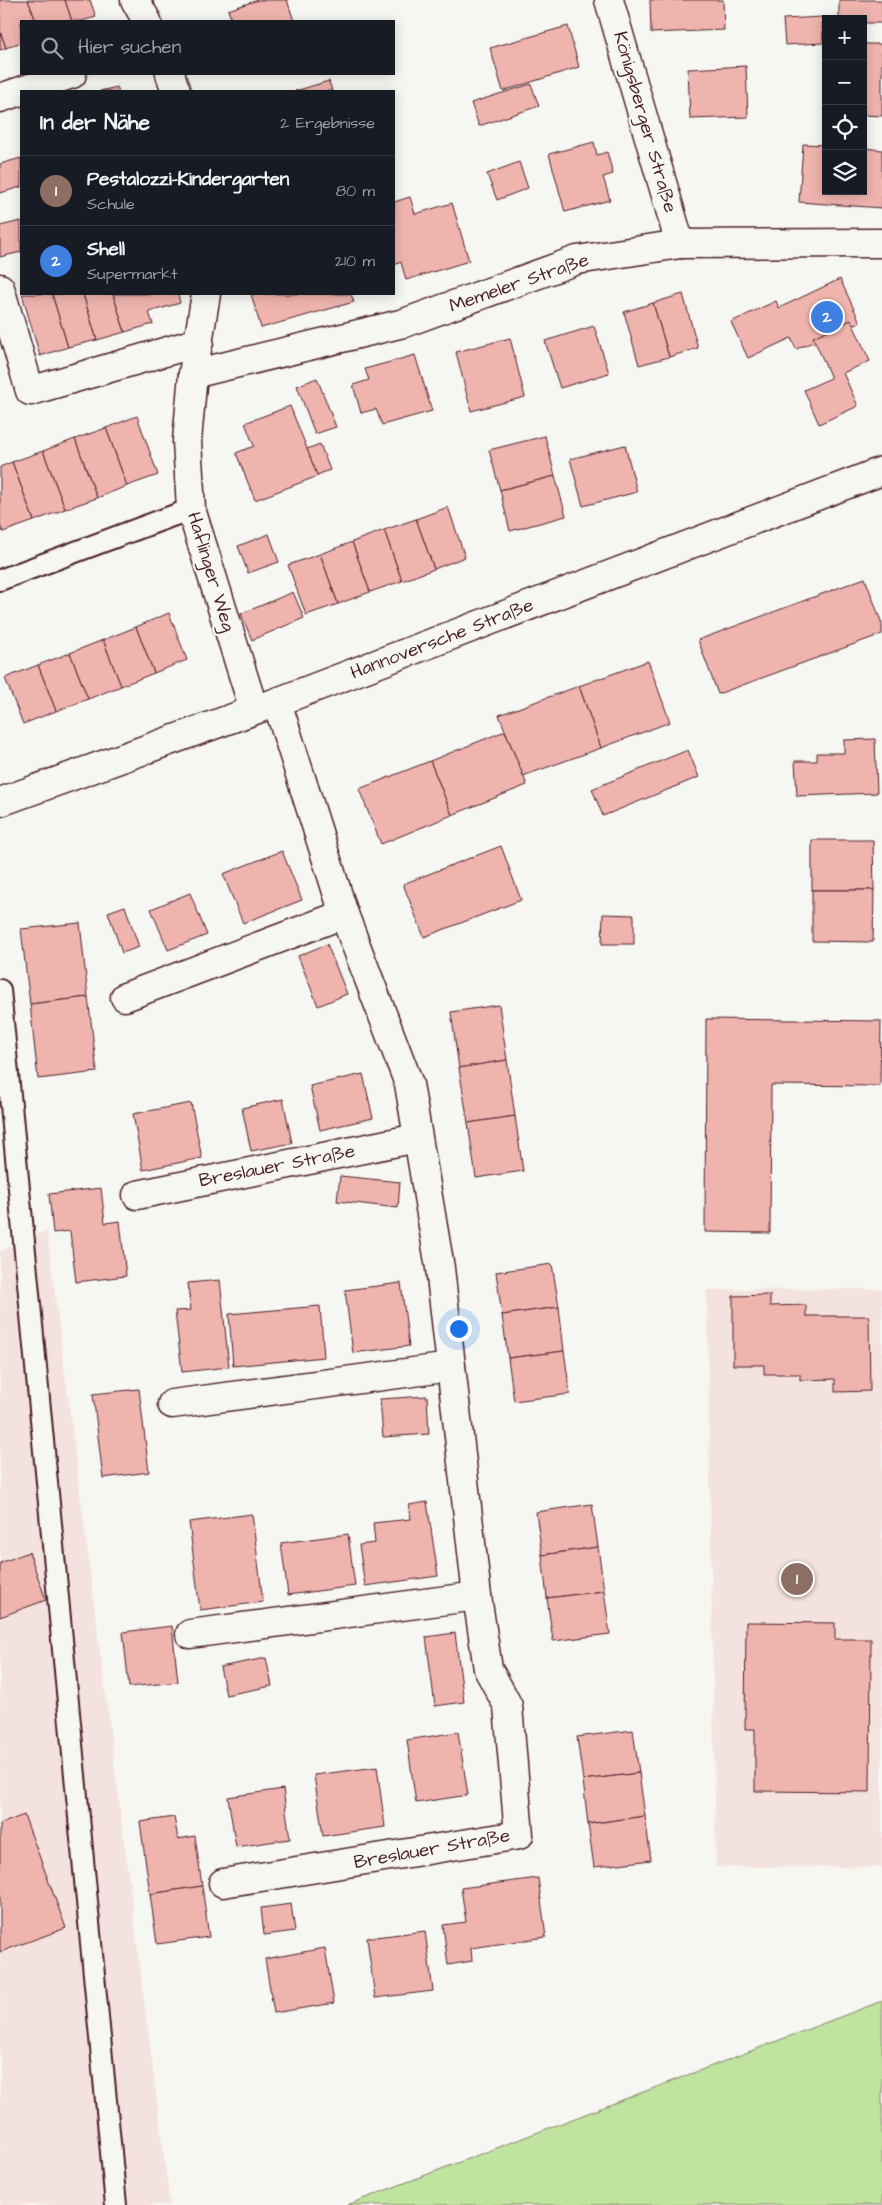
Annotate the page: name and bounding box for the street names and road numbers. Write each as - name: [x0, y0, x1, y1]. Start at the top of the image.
- street label: Königsberger Straße: [605, 28, 684, 216]
- street label: Memeler Straße: [445, 246, 593, 320]
- street label: Haflinger Weg: [179, 509, 242, 636]
- street label: Hannoversche Straße: [347, 592, 537, 686]
- street label: Breslauer Straße: [197, 1138, 357, 1194]
- street label: Breslauer Straße: [352, 1822, 512, 1876]

